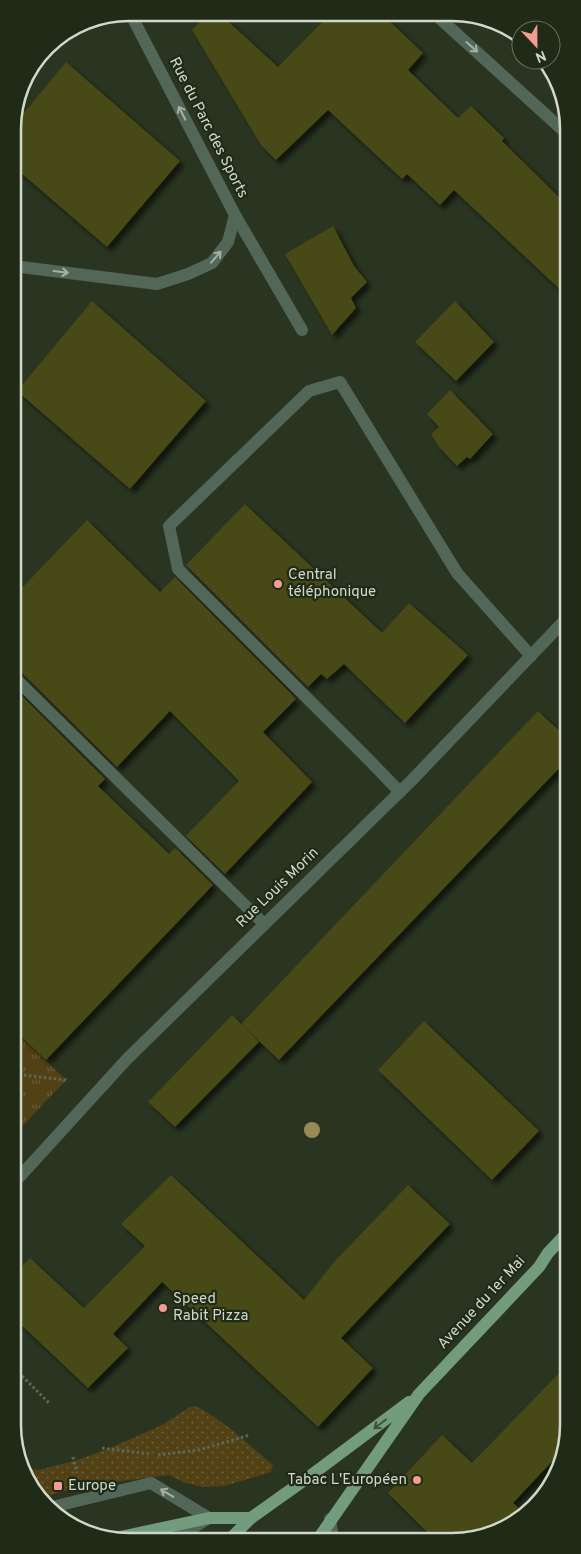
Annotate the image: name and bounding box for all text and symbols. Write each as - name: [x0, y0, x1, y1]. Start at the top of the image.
- north arrow: [511, 20, 561, 70]
- one-way arrow: [466, 41, 479, 53]
- text: N: [532, 46, 548, 65]
- street label: Rue du Parc des Sports: [164, 54, 252, 202]
- one-way arrow: [177, 105, 187, 120]
- one-way arrow: [211, 251, 222, 264]
- one-way arrow: [53, 267, 69, 277]
- place label: Central téléphonique: [288, 566, 376, 602]
- marker: Central téléphonique: [272, 578, 284, 590]
- street label: Rue Louis Morin: [233, 844, 323, 932]
- street label: Avenue du 1er Mai: [434, 1252, 530, 1354]
- place label: Speed Rabit Pizza: [173, 1290, 248, 1326]
- marker: Speed Rabit Pizza: [157, 1302, 169, 1314]
- one-way arrow: [374, 1418, 387, 1429]
- place label: Tabac L'Européen: [287, 1471, 407, 1490]
- marker: Tabac L'Européen: [411, 1474, 423, 1486]
- place label: Europe: [68, 1477, 116, 1496]
- marker: Europe: [52, 1480, 64, 1492]
- one-way arrow: [161, 1487, 175, 1497]

